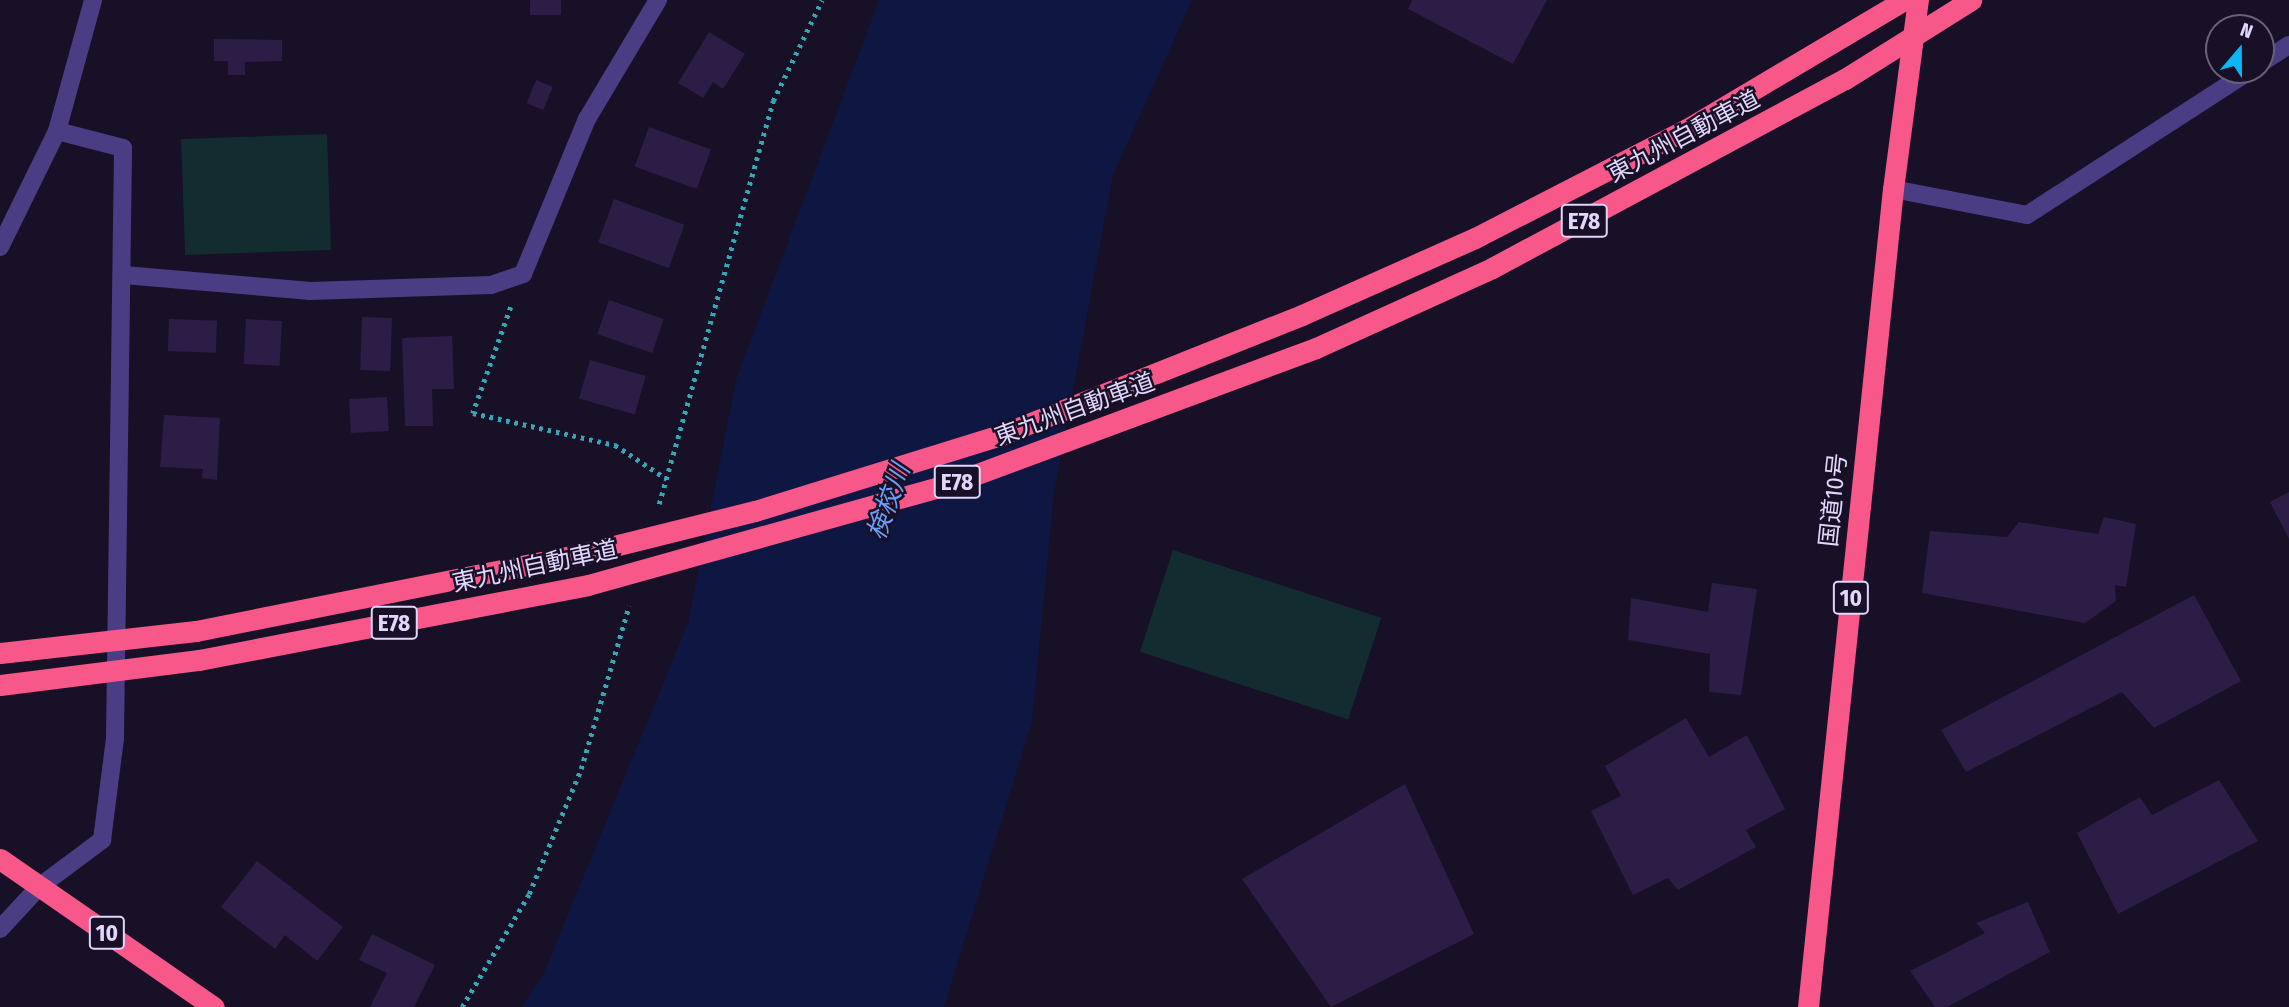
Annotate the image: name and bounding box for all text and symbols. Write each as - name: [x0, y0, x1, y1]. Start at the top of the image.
- north arrow: [2205, 14, 2275, 84]
- text: N: [2237, 18, 2256, 43]
- street label: 東九州自動車道: [1603, 85, 1765, 189]
- road number: E78: [1560, 202, 1608, 241]
- street label: 東九州自動車道: [991, 368, 1159, 452]
- street label: 国道10号: [1815, 452, 1853, 548]
- water label: 検校川: [861, 460, 917, 544]
- road number: E78: [932, 462, 982, 502]
- street label: 東九州自動車道: [450, 535, 620, 599]
- road number: 10: [1832, 578, 1870, 618]
- road number: E78: [370, 604, 418, 642]
- road number: 10: [88, 914, 126, 952]

